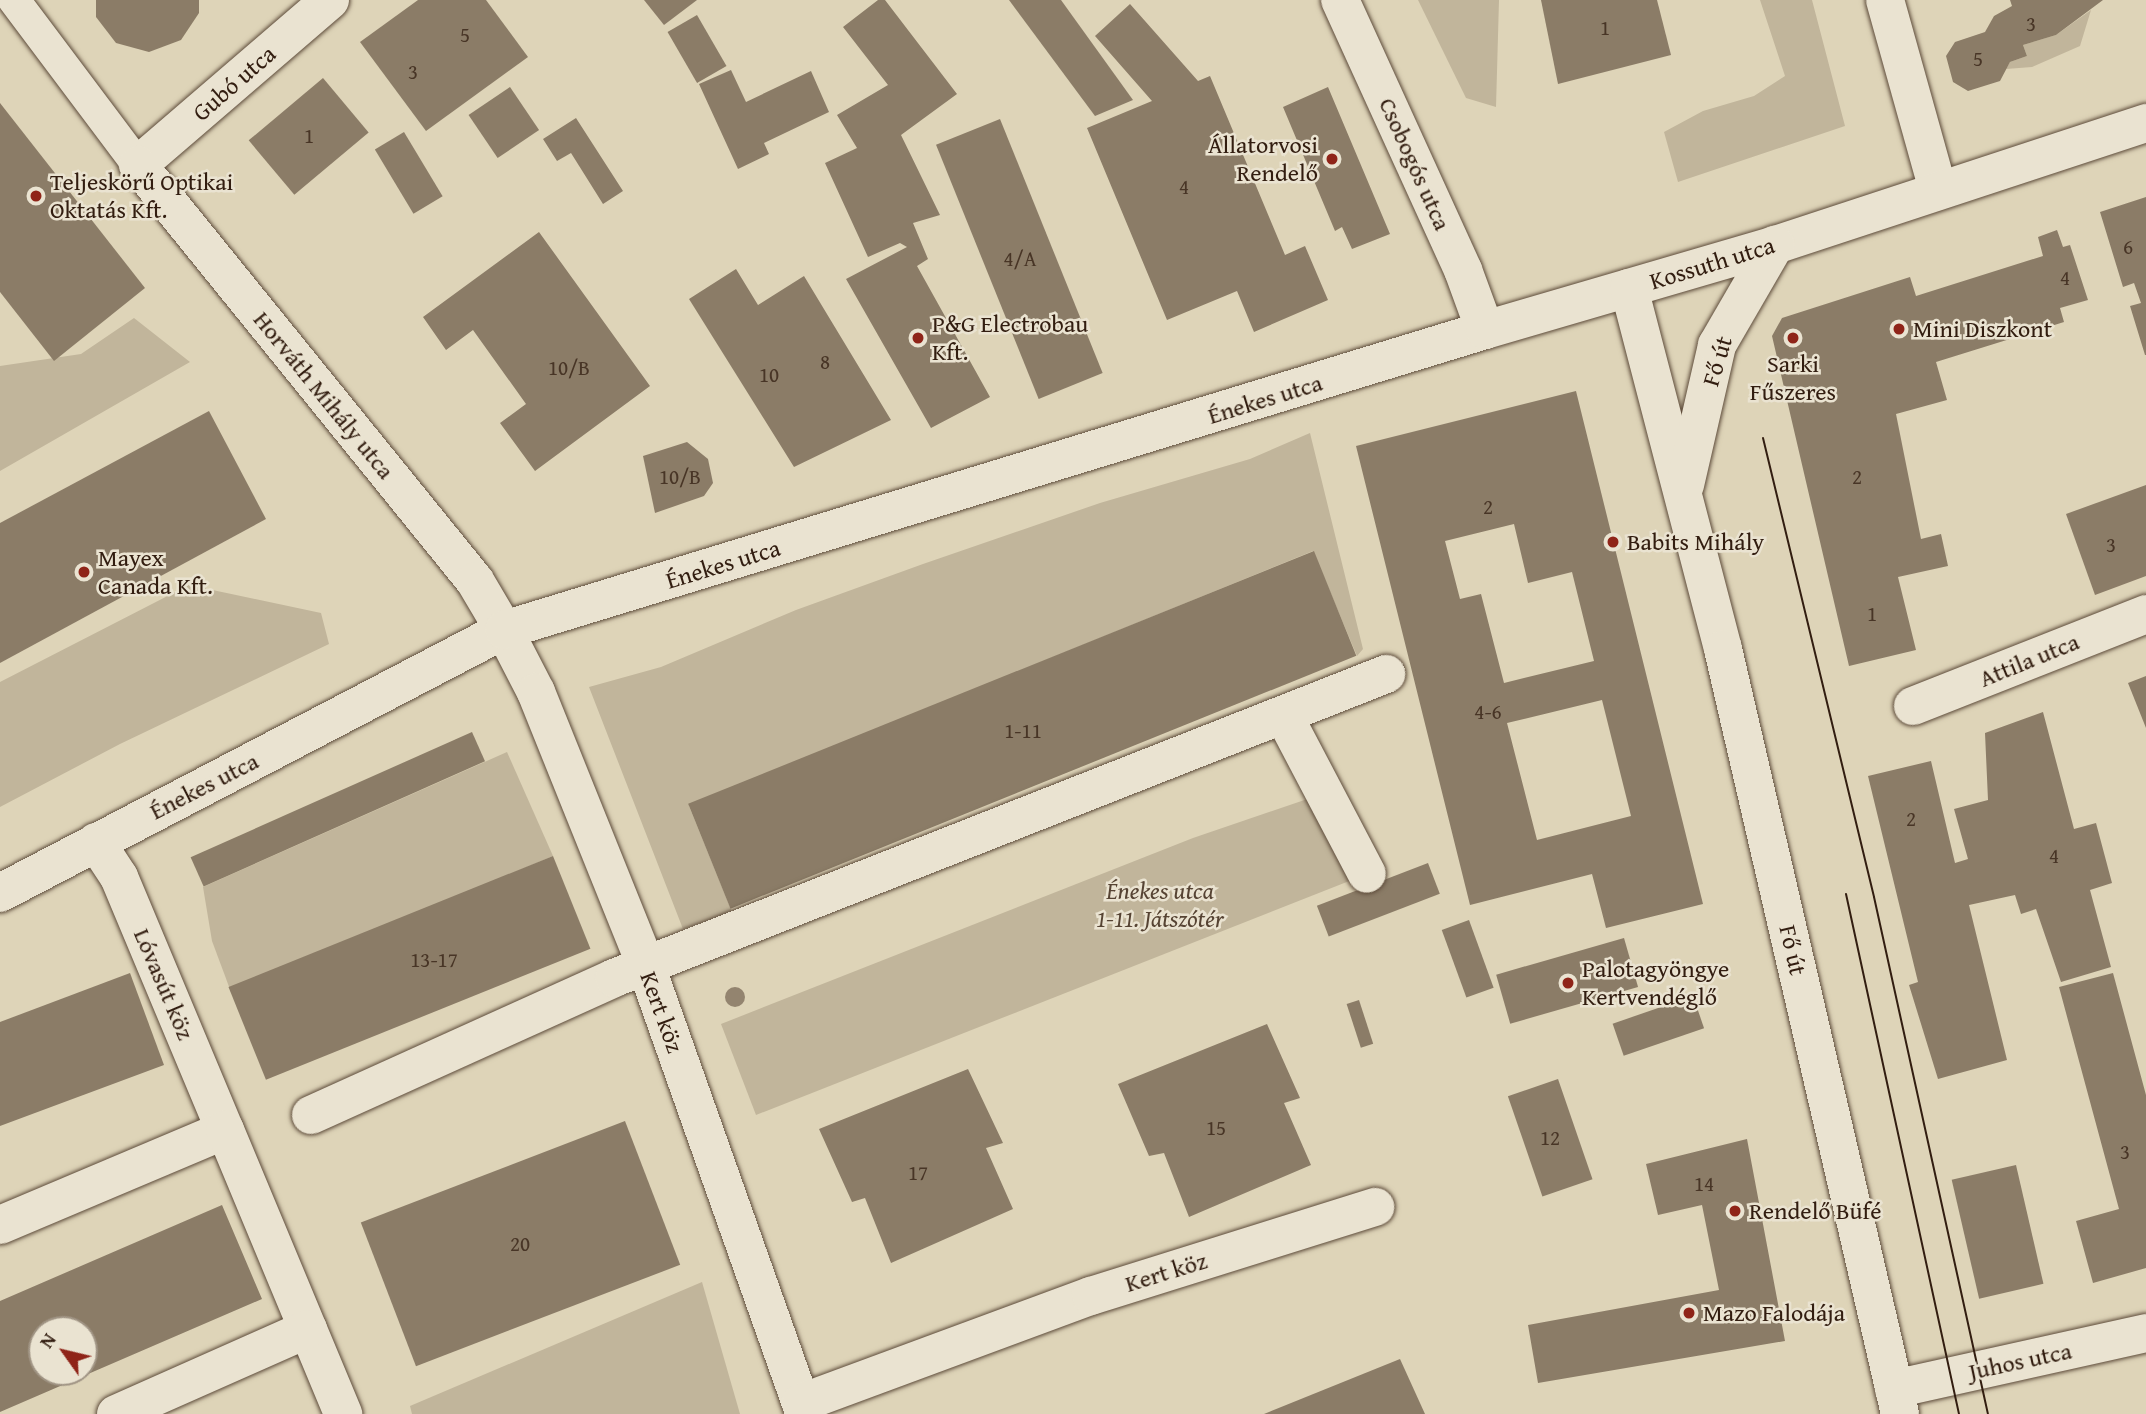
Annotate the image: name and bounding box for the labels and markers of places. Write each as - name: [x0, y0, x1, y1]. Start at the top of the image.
- place label: Állatorvosi Rendelő: [1208, 131, 1318, 187]
- marker: Állatorvosi Rendelő: [1324, 151, 1340, 167]
- place label: Teljeskörű Optikai Oktatás Kft.: [50, 168, 233, 224]
- marker: Teljeskörű Optikai Oktatás Kft.: [28, 188, 44, 204]
- place label: P&G Electrobau Kft.: [932, 310, 1088, 366]
- place label: Mini Diszkont: [1913, 315, 2052, 343]
- marker: Mini Diszkont: [1891, 321, 1907, 337]
- marker: P&G Electrobau Kft.: [910, 330, 926, 346]
- marker: Sarki Fűszeres: [1785, 330, 1801, 346]
- place label: Sarki Fűszeres: [1750, 350, 1836, 406]
- place label: Babits Mihály: [1627, 528, 1764, 556]
- marker: Babits Mihály: [1605, 534, 1621, 550]
- place label: Mayex Canada Kft.: [98, 544, 213, 600]
- marker: Mayex Canada Kft.: [76, 564, 92, 580]
- place label: Palotagyöngye Kertvendéglő: [1582, 955, 1729, 1011]
- marker: Palotagyöngye Kertvendéglő: [1560, 975, 1576, 991]
- place label: Rendelő Büfé: [1749, 1197, 1881, 1225]
- marker: Rendelő Büfé: [1727, 1203, 1743, 1219]
- place label: Mazo Falodája: [1703, 1299, 1845, 1327]
- marker: Mazo Falodája: [1681, 1305, 1697, 1321]

